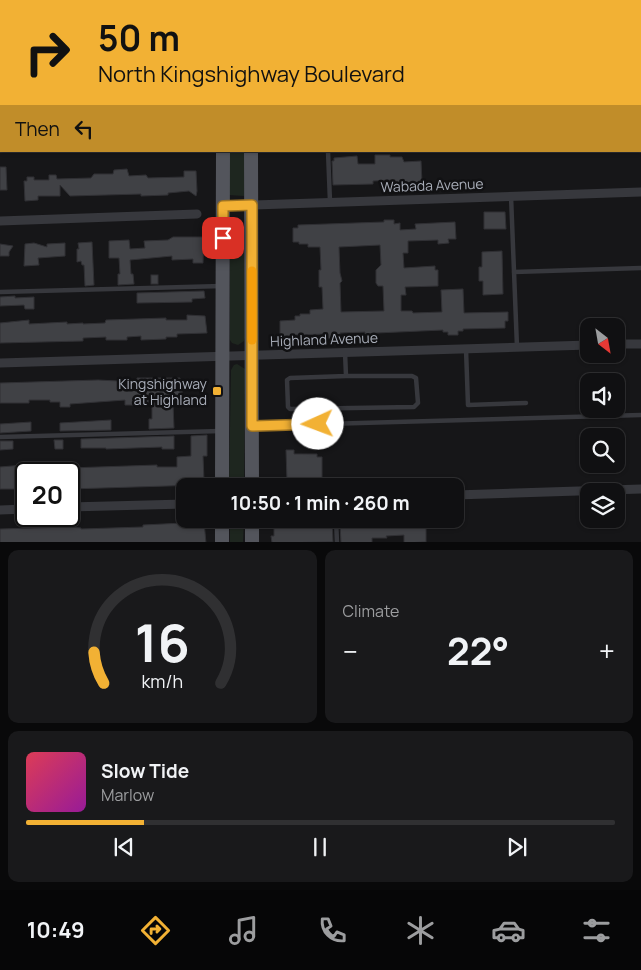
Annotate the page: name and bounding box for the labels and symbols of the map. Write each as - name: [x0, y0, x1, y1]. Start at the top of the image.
- street label: Wabada Avenue: [380, 174, 484, 196]
- pin: [202, 217, 244, 259]
- north arrow: [580, 318, 625, 362]
- street label: Highland Avenue: [270, 328, 378, 350]
- place label: Kingshighway at Highland: [118, 374, 208, 409]
- marker: Kingshighway at Highland: [211, 385, 223, 397]
- position arrow: [291, 397, 343, 449]
- speed limit sign: 20: [15, 462, 80, 527]

